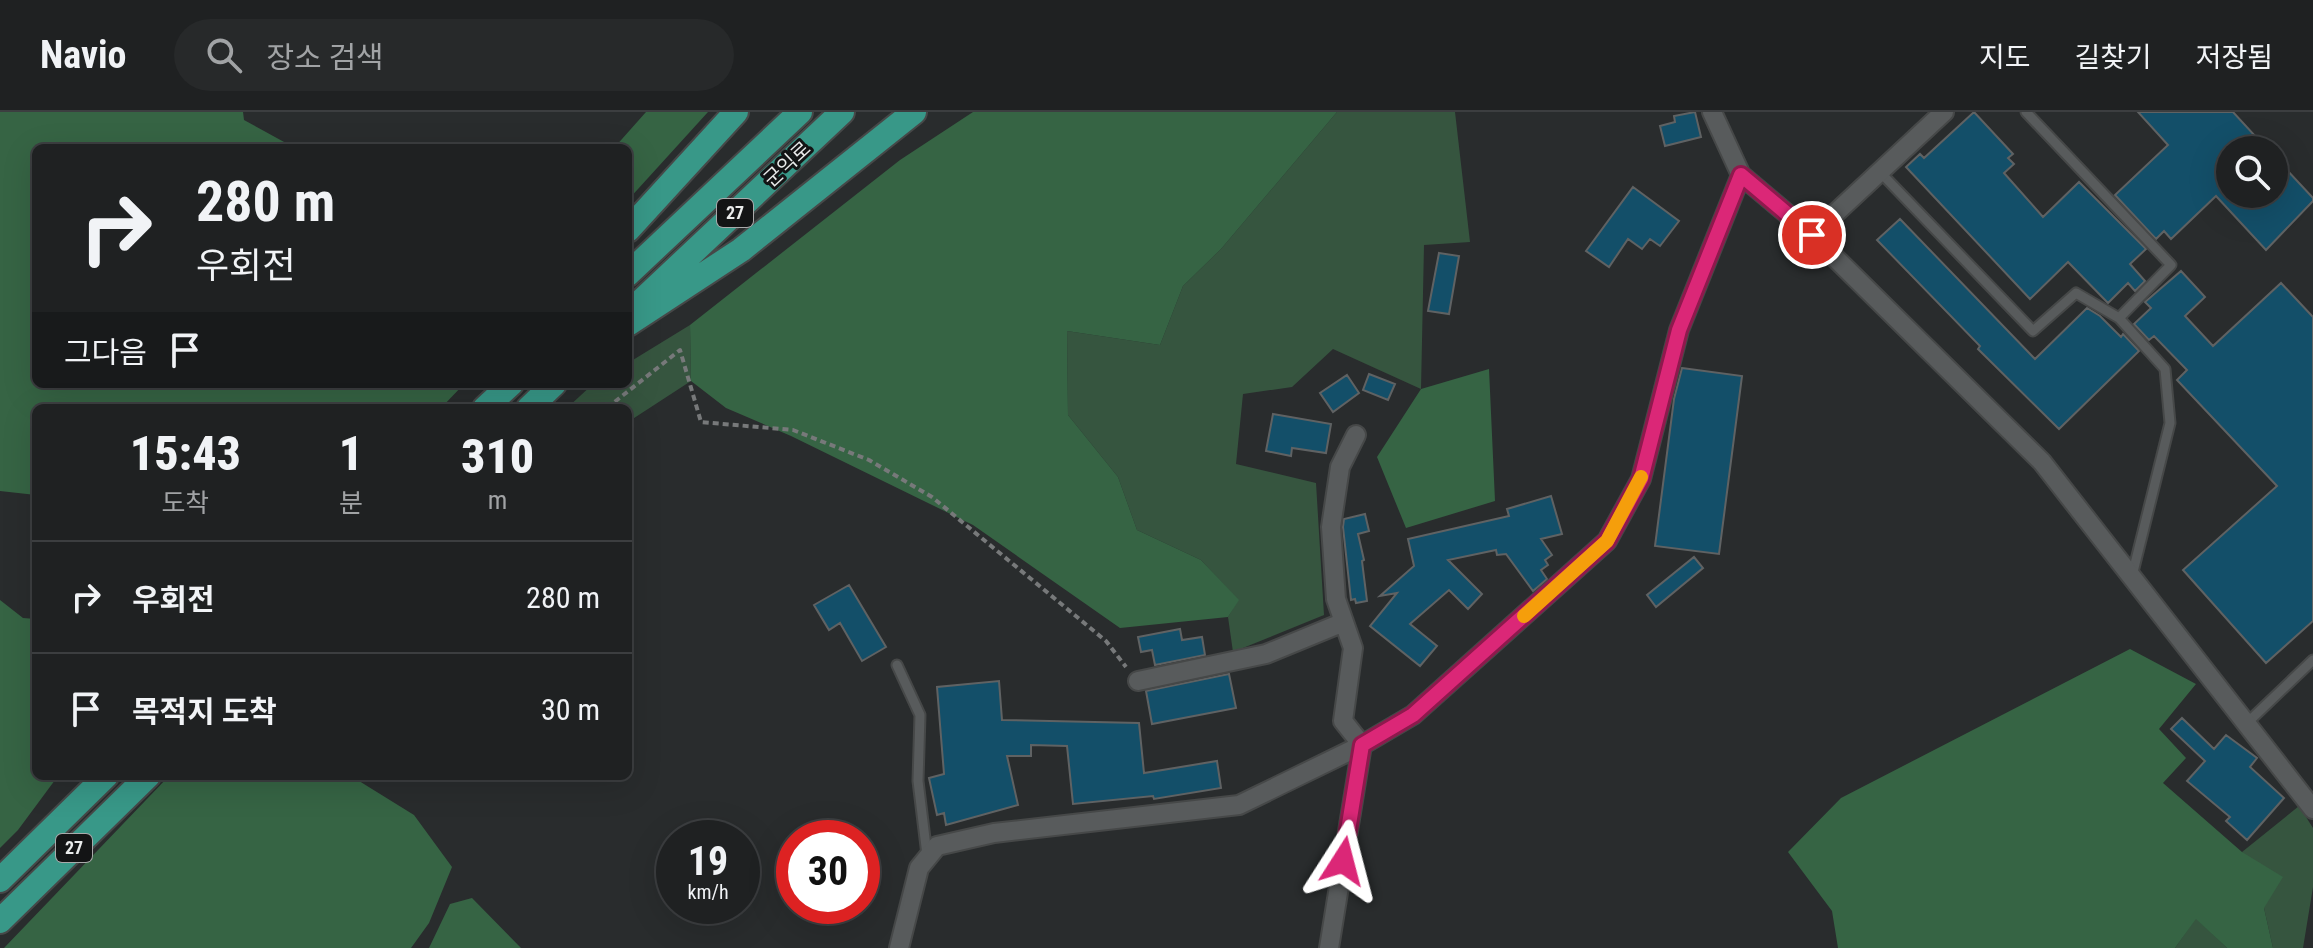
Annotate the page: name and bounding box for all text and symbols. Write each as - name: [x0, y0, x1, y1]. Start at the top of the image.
- search box: [174, 19, 734, 91]
- text: Navio: [40, 33, 126, 77]
- icon: search: [202, 33, 246, 77]
- text: 장소 검색: [266, 40, 384, 75]
- text: 지도: [1979, 41, 2030, 74]
- text: 길찾기: [2074, 41, 2152, 74]
- text: 저장됨: [2196, 41, 2273, 74]
- street label: 군익로: [759, 136, 815, 192]
- map controls: [2216, 136, 2288, 208]
- button: search: [2216, 136, 2288, 208]
- text: 280 m: [196, 169, 335, 235]
- icon: right: [64, 176, 168, 280]
- road number: 27: [717, 199, 753, 227]
- pin: [1778, 201, 1846, 269]
- icon: arrive: [1790, 213, 1834, 257]
- text: 우회전: [196, 245, 295, 287]
- icon: arrive: [163, 328, 207, 372]
- text: 그다음: [64, 335, 147, 370]
- text: 15:43: [130, 425, 241, 482]
- text: 1: [339, 425, 363, 482]
- text: 310: [461, 428, 534, 485]
- text: m: [488, 485, 507, 515]
- text: 도착: [161, 488, 209, 518]
- text: 분: [339, 488, 363, 518]
- icon: right: [64, 575, 108, 619]
- text: 280 m: [526, 580, 600, 615]
- text: 우회전: [132, 582, 215, 617]
- icon: arrive: [64, 687, 108, 731]
- text: 30 m: [541, 692, 600, 727]
- text: 목적지 도착: [132, 694, 277, 729]
- position arrow: [1301, 819, 1385, 903]
- speed limit sign: 30: [776, 820, 880, 924]
- road number: 27: [56, 834, 92, 862]
- text: 19: [688, 838, 728, 885]
- text: km/h: [687, 880, 729, 904]

